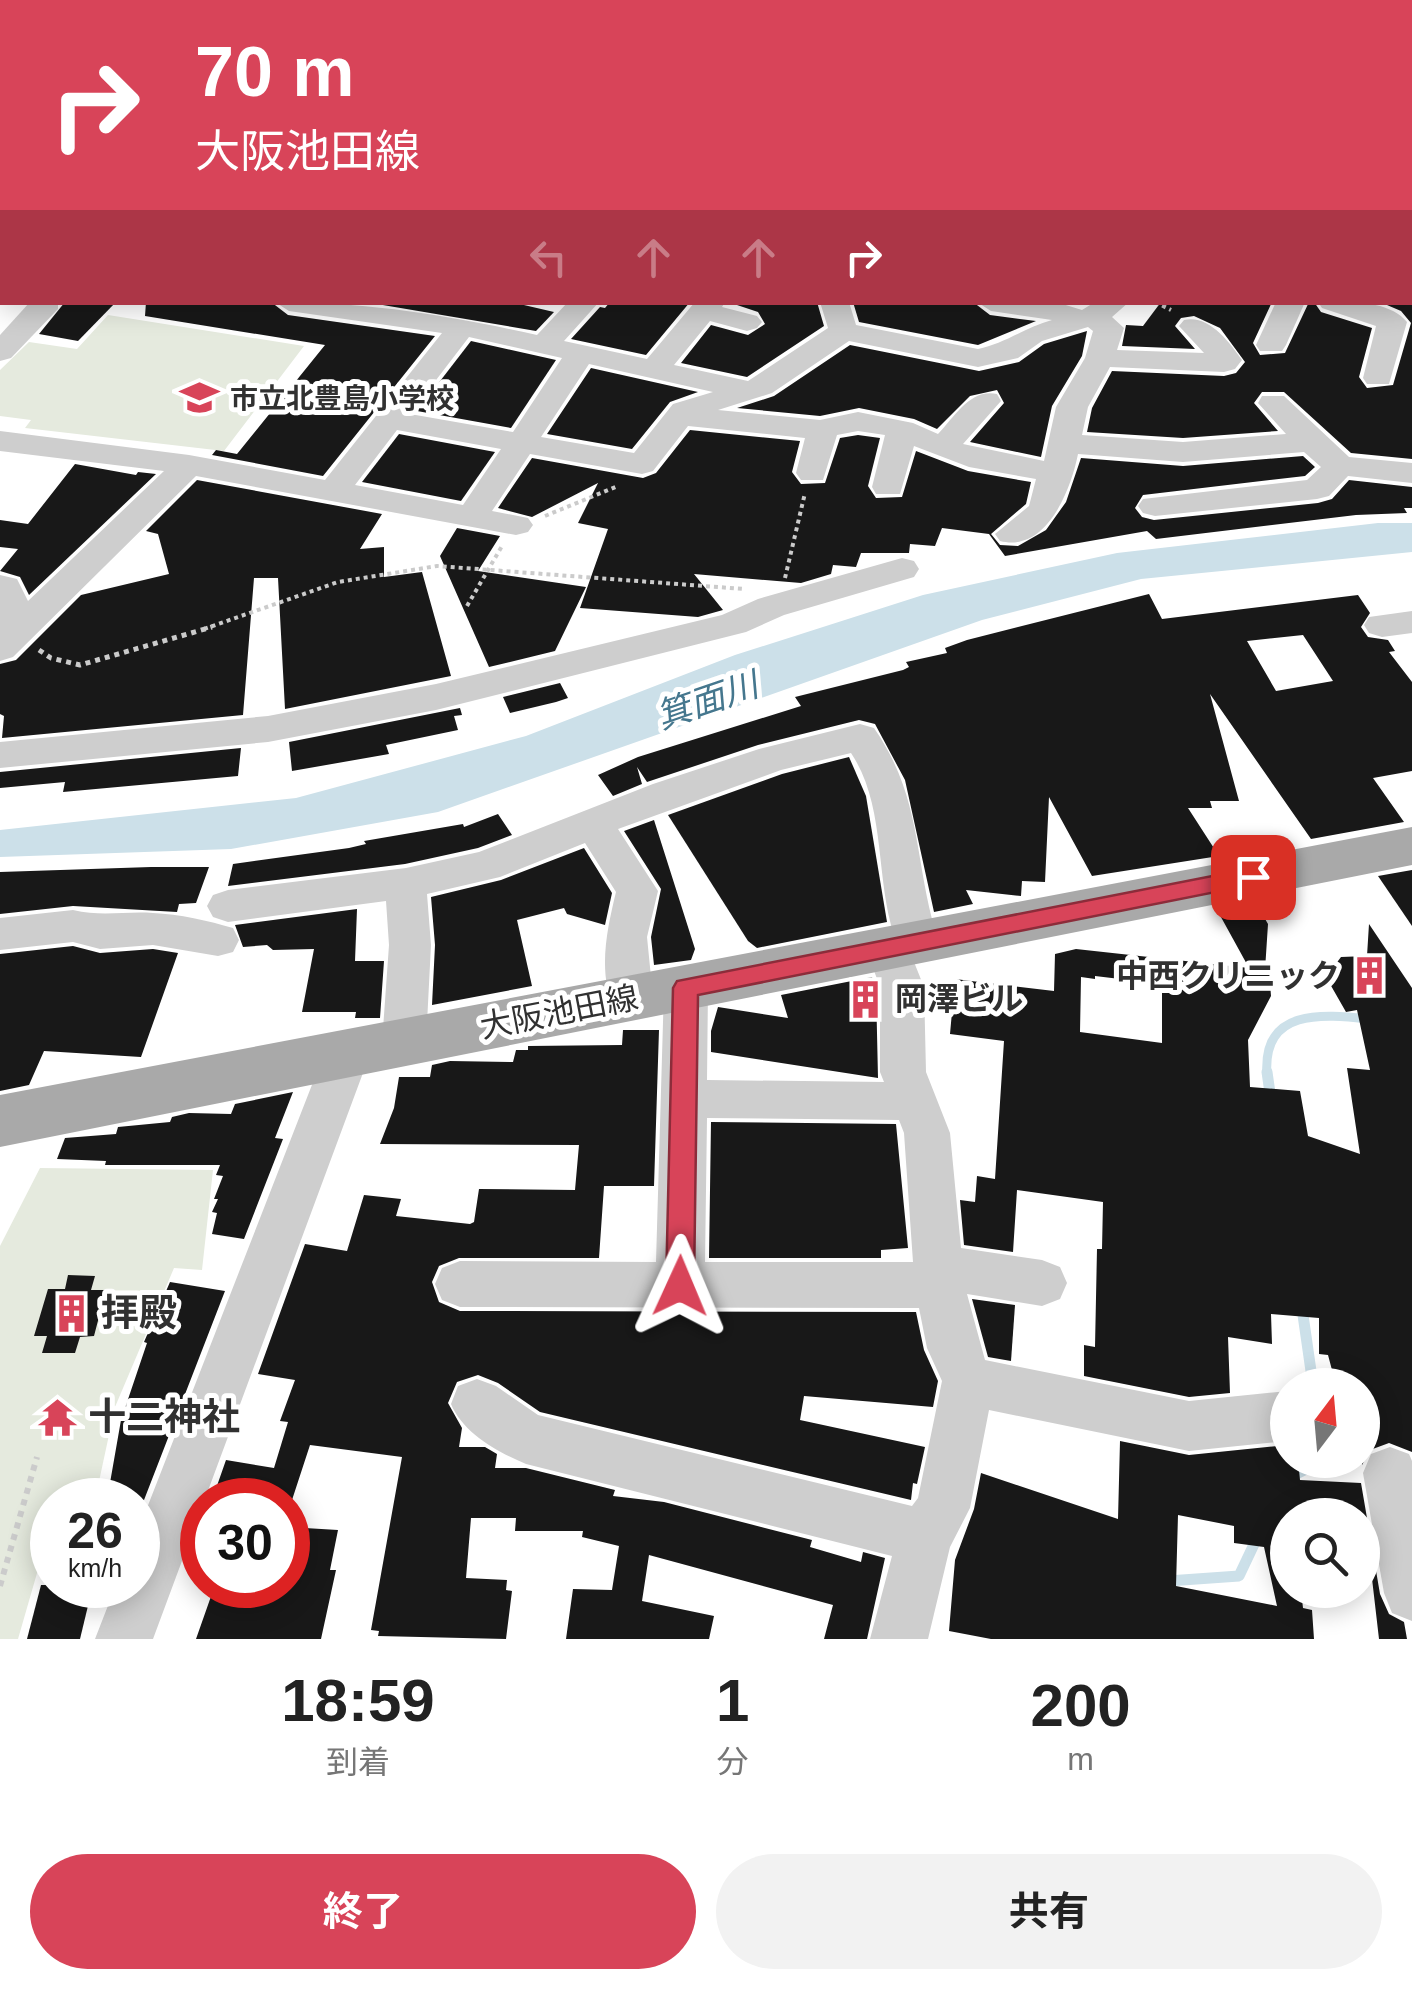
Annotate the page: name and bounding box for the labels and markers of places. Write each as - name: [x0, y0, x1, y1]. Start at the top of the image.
- school or university icon: 市立北豊島小学校: [179, 377, 221, 419]
- place label: 市立北豊島小学校: [230, 383, 454, 414]
- pin: [1211, 835, 1296, 920]
- building icon: 中西クリニック: [1349, 955, 1391, 997]
- place label: 中西クリニック: [1116, 958, 1340, 994]
- building icon: 岡澤ビル: [844, 978, 886, 1020]
- place label: 岡澤ビル: [895, 981, 1023, 1017]
- building icon: 拝殿: [50, 1292, 92, 1334]
- place label: 拝殿: [101, 1292, 177, 1334]
- temple icon: 十二神社: [37, 1396, 79, 1438]
- place label: 十二神社: [88, 1396, 240, 1438]

